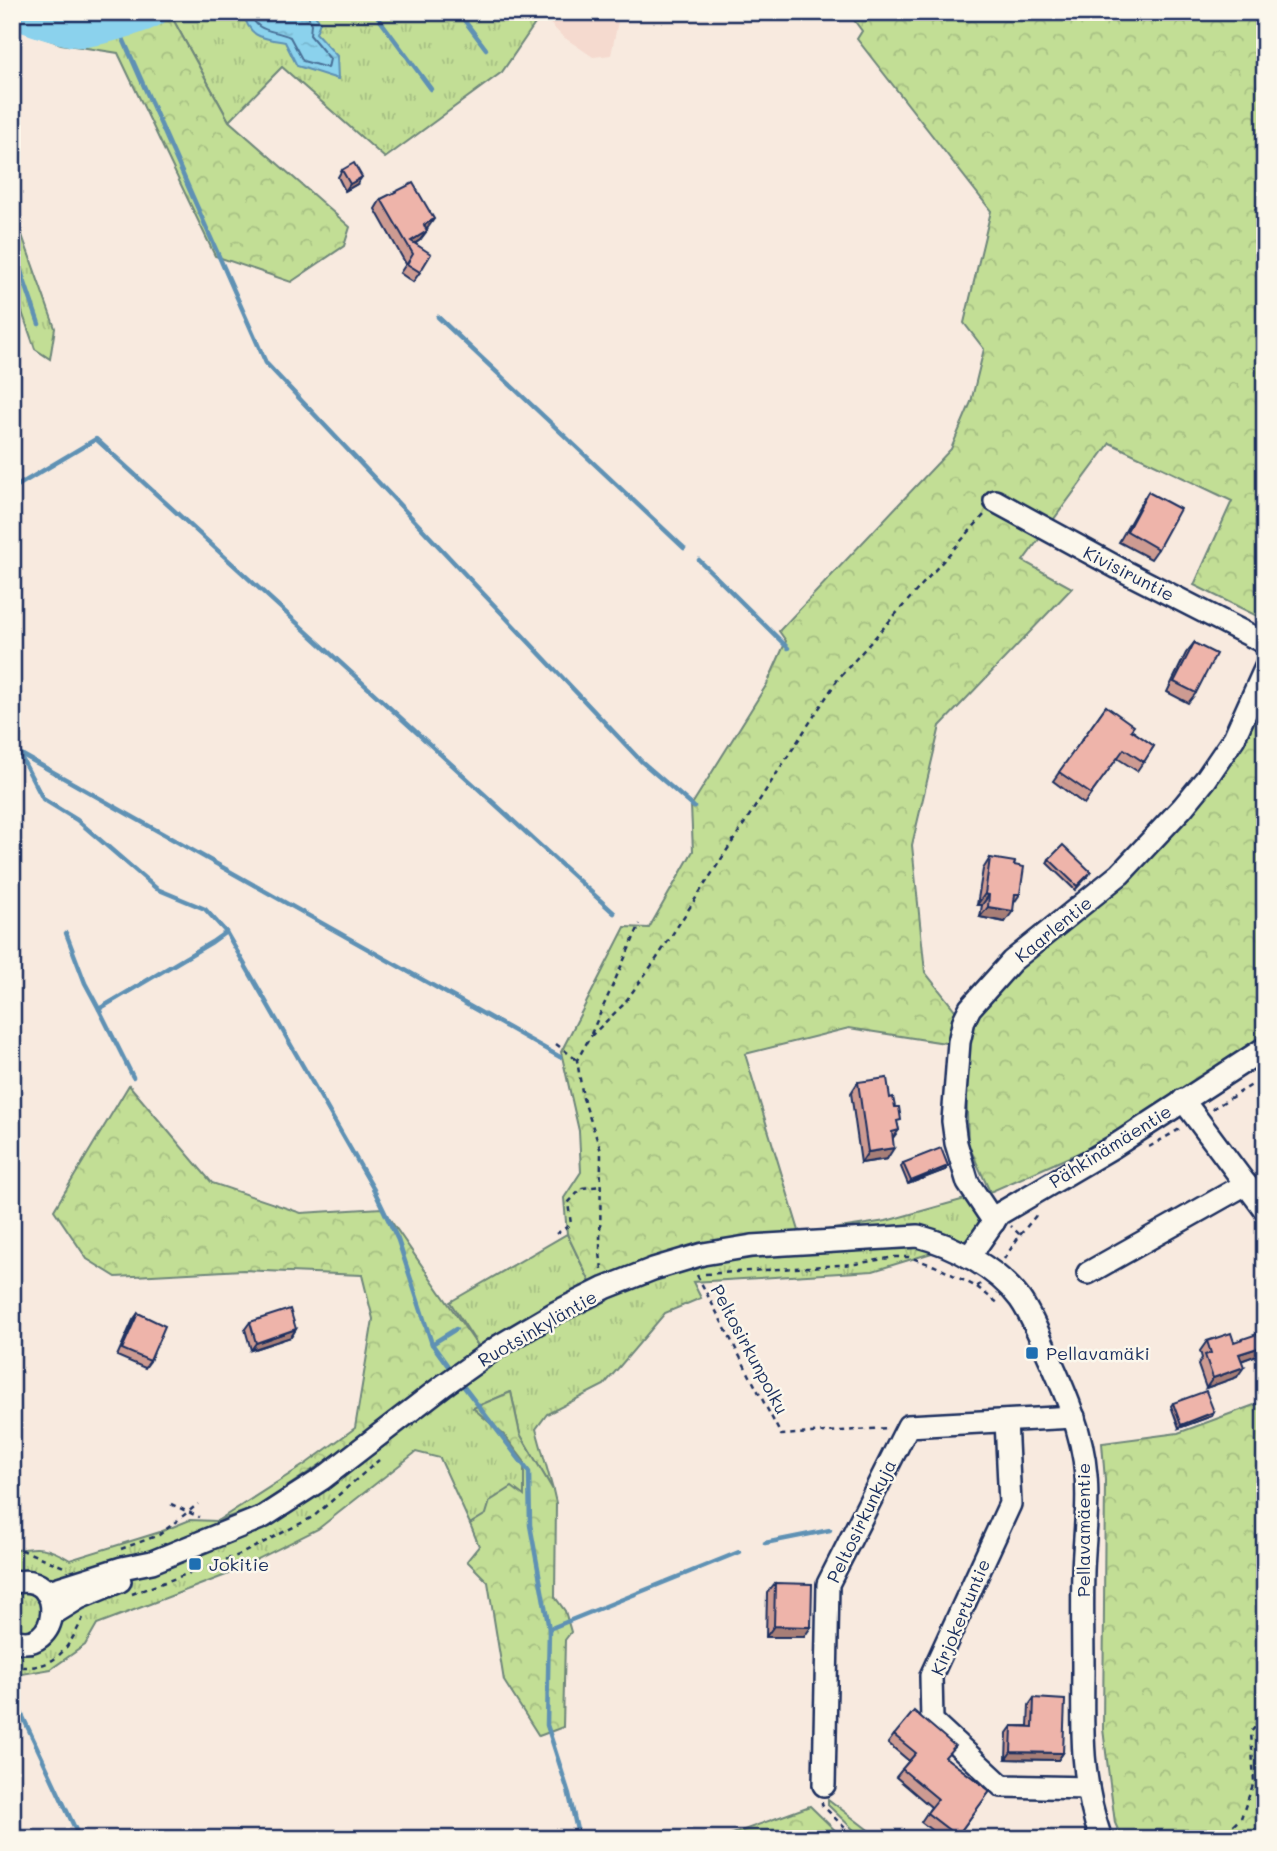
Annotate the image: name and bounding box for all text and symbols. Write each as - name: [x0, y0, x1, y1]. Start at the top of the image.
- street label: Kivisiruntie: [1079, 540, 1179, 606]
- street label: Kaarlentie: [1009, 891, 1097, 967]
- street label: Pähkinämäentie: [1044, 1099, 1176, 1193]
- street label: Peltosirkunpolku: [706, 1280, 794, 1418]
- street label: Ruotsinkyläntie: [473, 1284, 601, 1372]
- place label: Pellavamäki: [1046, 1341, 1150, 1365]
- marker: Pellavamäki: [1024, 1345, 1040, 1361]
- street label: Peltosirkunkuja: [821, 1455, 901, 1587]
- street label: Pellavamäentie: [1071, 1463, 1095, 1597]
- place label: Jokitie: [209, 1552, 269, 1576]
- street label: Kirjokertuntie: [925, 1555, 995, 1679]
- marker: Jokitie: [187, 1556, 203, 1572]

